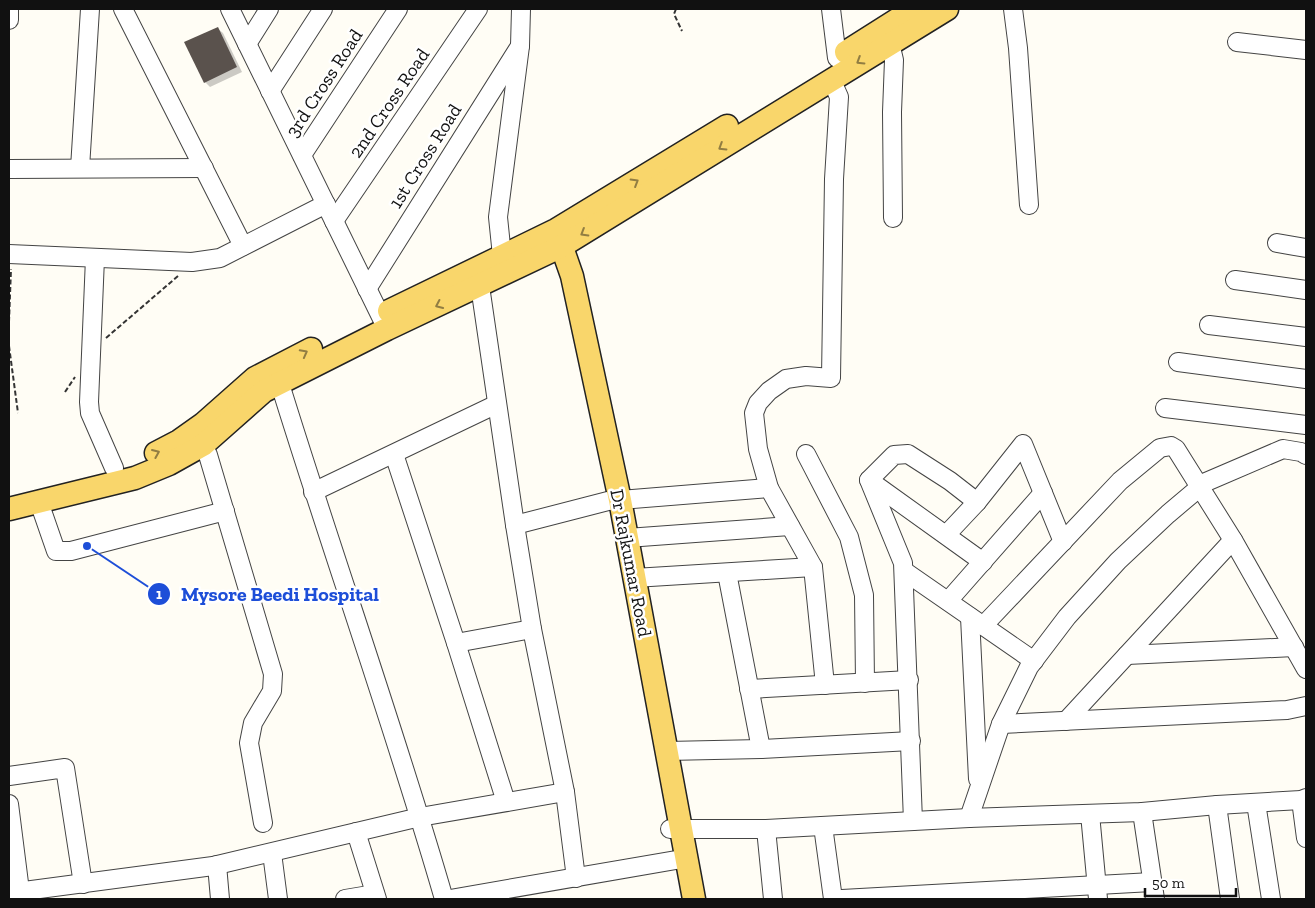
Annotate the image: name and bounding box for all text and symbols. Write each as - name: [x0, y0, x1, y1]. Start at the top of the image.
- street label: 3rd Cross Road: [281, 24, 368, 141]
- street label: 2nd Cross Road: [344, 43, 434, 162]
- one-way arrow: [857, 55, 866, 65]
- street label: 1st Cross Road: [384, 99, 467, 212]
- one-way arrow: [719, 141, 728, 150]
- one-way arrow: [629, 178, 638, 188]
- one-way arrow: [581, 226, 590, 236]
- one-way arrow: [435, 298, 444, 309]
- one-way arrow: [299, 349, 308, 359]
- one-way arrow: [151, 448, 160, 459]
- street label: Dr Rajkumar Road: [605, 487, 657, 639]
- callout: Mysore Beedi Hospital: [146, 576, 389, 611]
- text: Mysore Beedi Hospital: [181, 582, 379, 606]
- text: 1: [156, 585, 162, 603]
- scale bar: [1145, 866, 1236, 898]
- text: 50 m: [1152, 874, 1185, 892]

